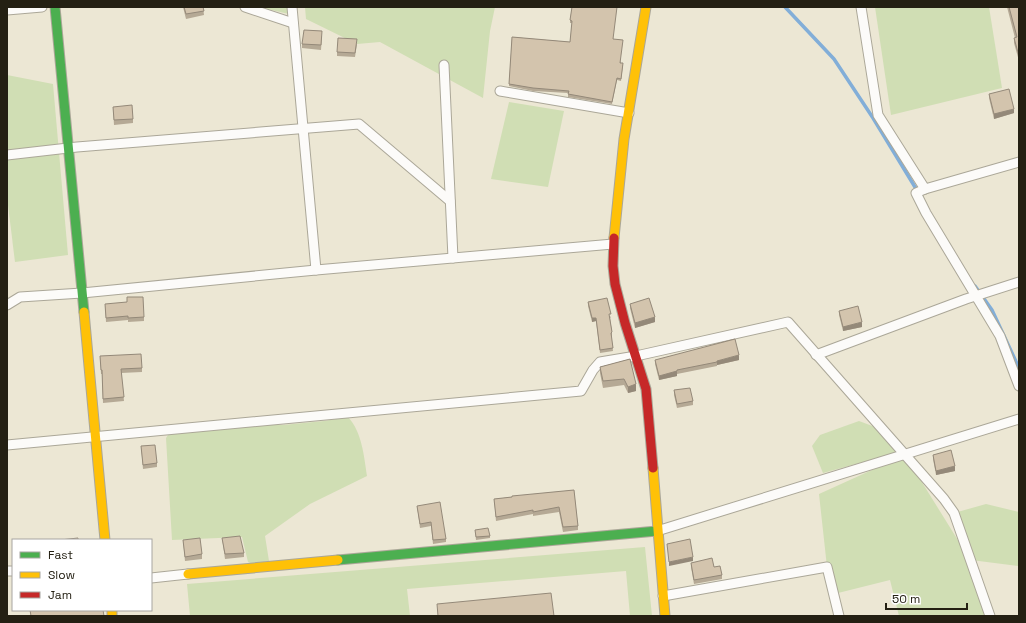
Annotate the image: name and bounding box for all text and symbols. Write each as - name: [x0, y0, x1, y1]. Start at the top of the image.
- legend: [12, 539, 152, 611]
- text: Fast: [48, 547, 73, 563]
- text: Slow: [48, 567, 75, 583]
- scale bar: [886, 585, 967, 611]
- text: Jam: [48, 587, 72, 603]
- text: 50 m: [892, 591, 920, 607]

